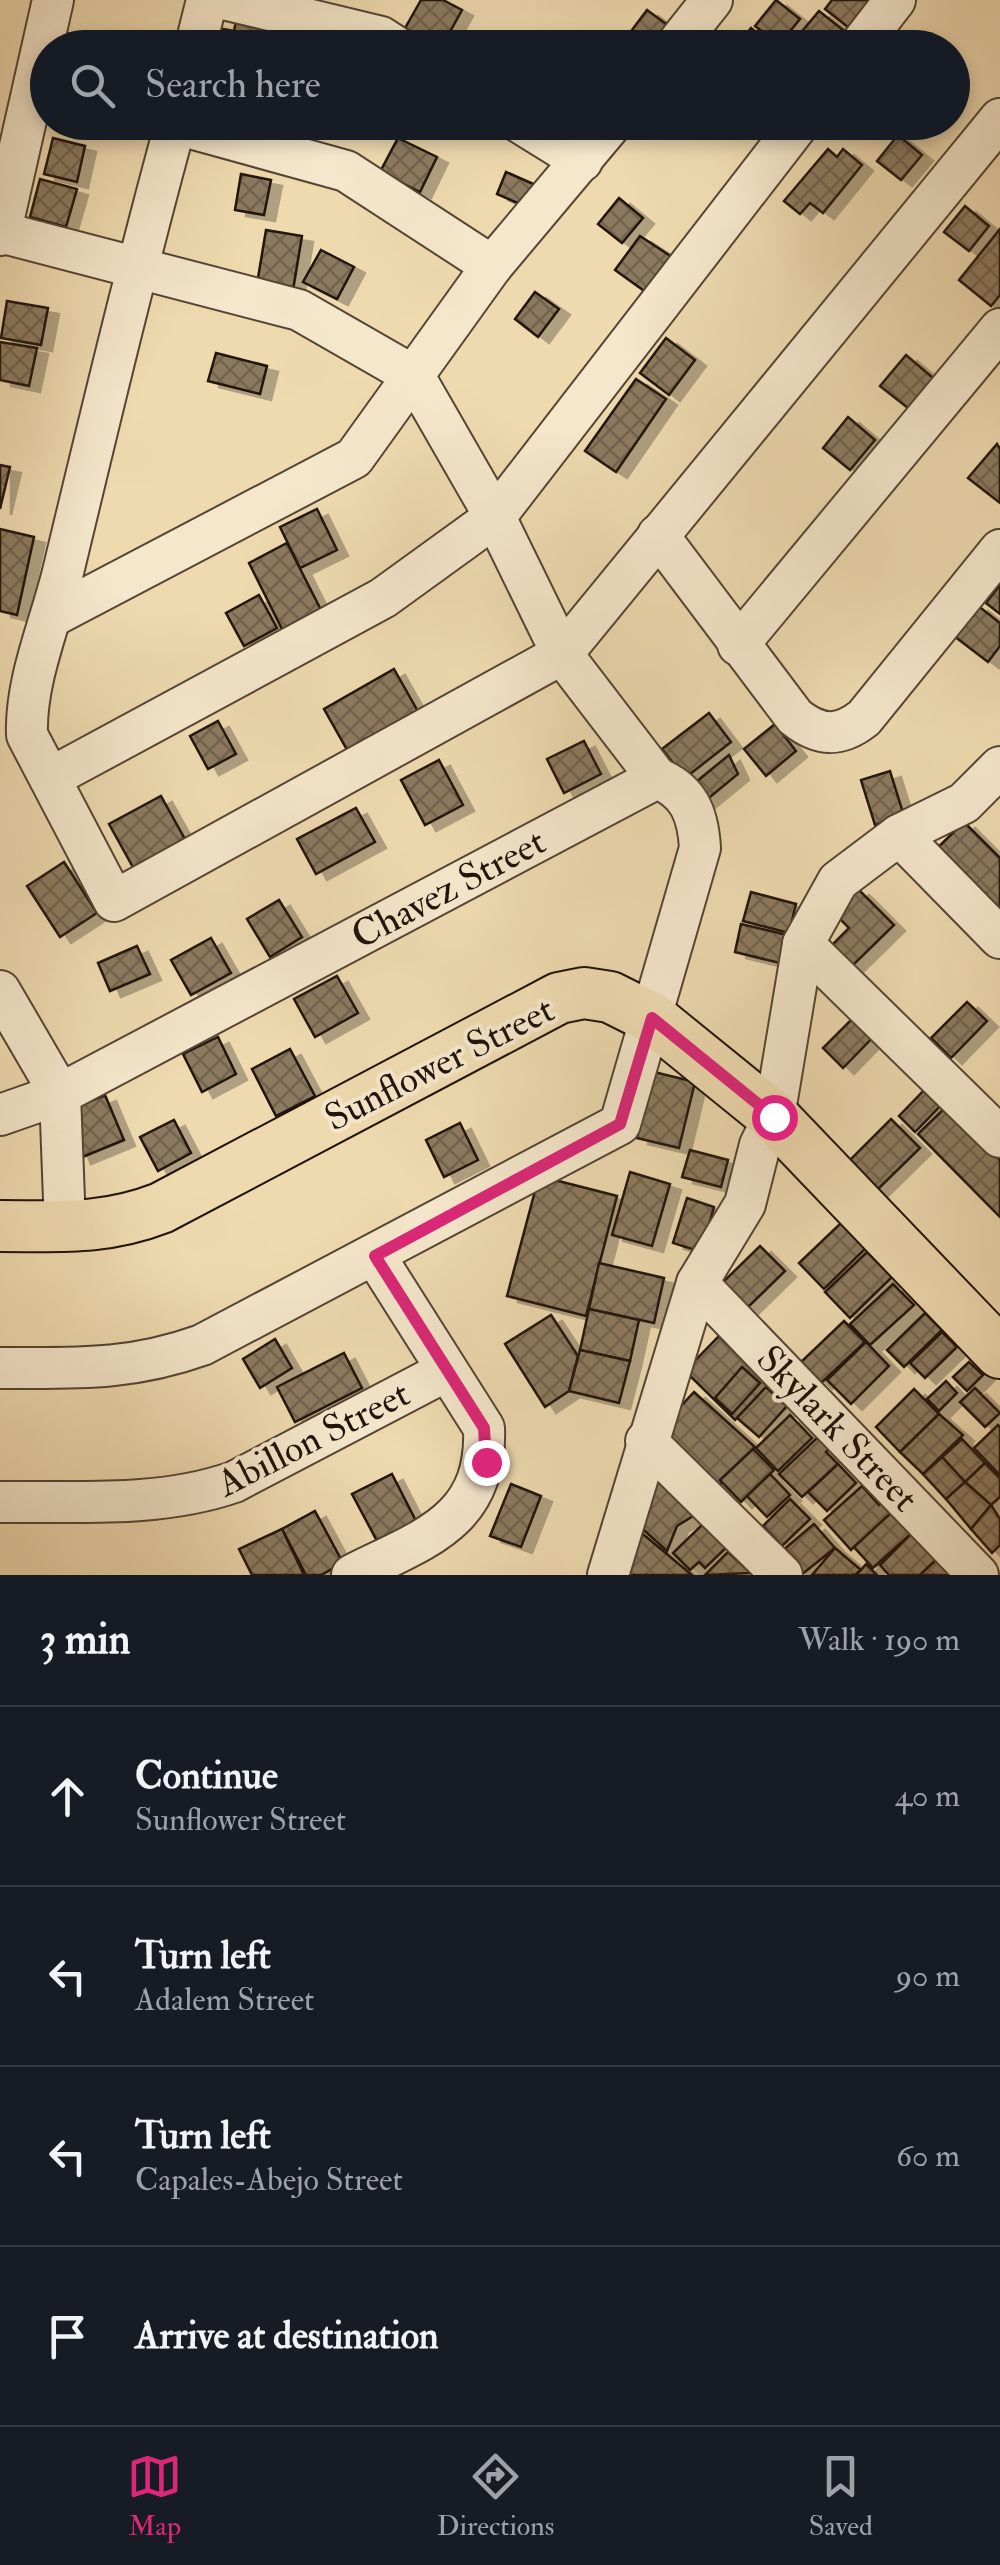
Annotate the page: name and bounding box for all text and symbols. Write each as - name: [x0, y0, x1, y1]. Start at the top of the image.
- search box: [30, 30, 970, 140]
- icon: search: [65, 58, 120, 113]
- text: Search here: [145, 61, 321, 109]
- street label: Chavez Street: [343, 818, 554, 960]
- street label: Sunflower Street: [317, 986, 562, 1142]
- route start: [752, 1095, 798, 1141]
- street label: Skylark Street: [746, 1335, 929, 1522]
- street label: Abillon Street: [208, 1370, 418, 1508]
- route end: [464, 1440, 510, 1486]
- text: 3 min: [40, 1614, 130, 1666]
- text: Walk · 190 m: [798, 1620, 960, 1660]
- text: Continue: [135, 1752, 278, 1800]
- icon: ahead: [40, 1769, 95, 1824]
- text: 40 m: [895, 1776, 960, 1816]
- text: Sunflower Street: [135, 1800, 346, 1840]
- text: Turn left: [135, 1932, 271, 1980]
- icon: left: [40, 1949, 95, 2004]
- text: 90 m: [896, 1956, 960, 1996]
- text: Adalem Street: [135, 1980, 314, 2020]
- text: Turn left: [135, 2112, 271, 2160]
- icon: left: [40, 2129, 95, 2184]
- text: 60 m: [896, 2136, 960, 2176]
- text: Capales-Abejo Street: [135, 2160, 403, 2200]
- icon: arrive: [40, 2309, 95, 2364]
- text: Arrive at destination: [135, 2312, 439, 2360]
- tab: Map: [127, 2449, 182, 2544]
- tab: Directions: [437, 2449, 554, 2544]
- tab: Saved: [809, 2449, 873, 2544]

